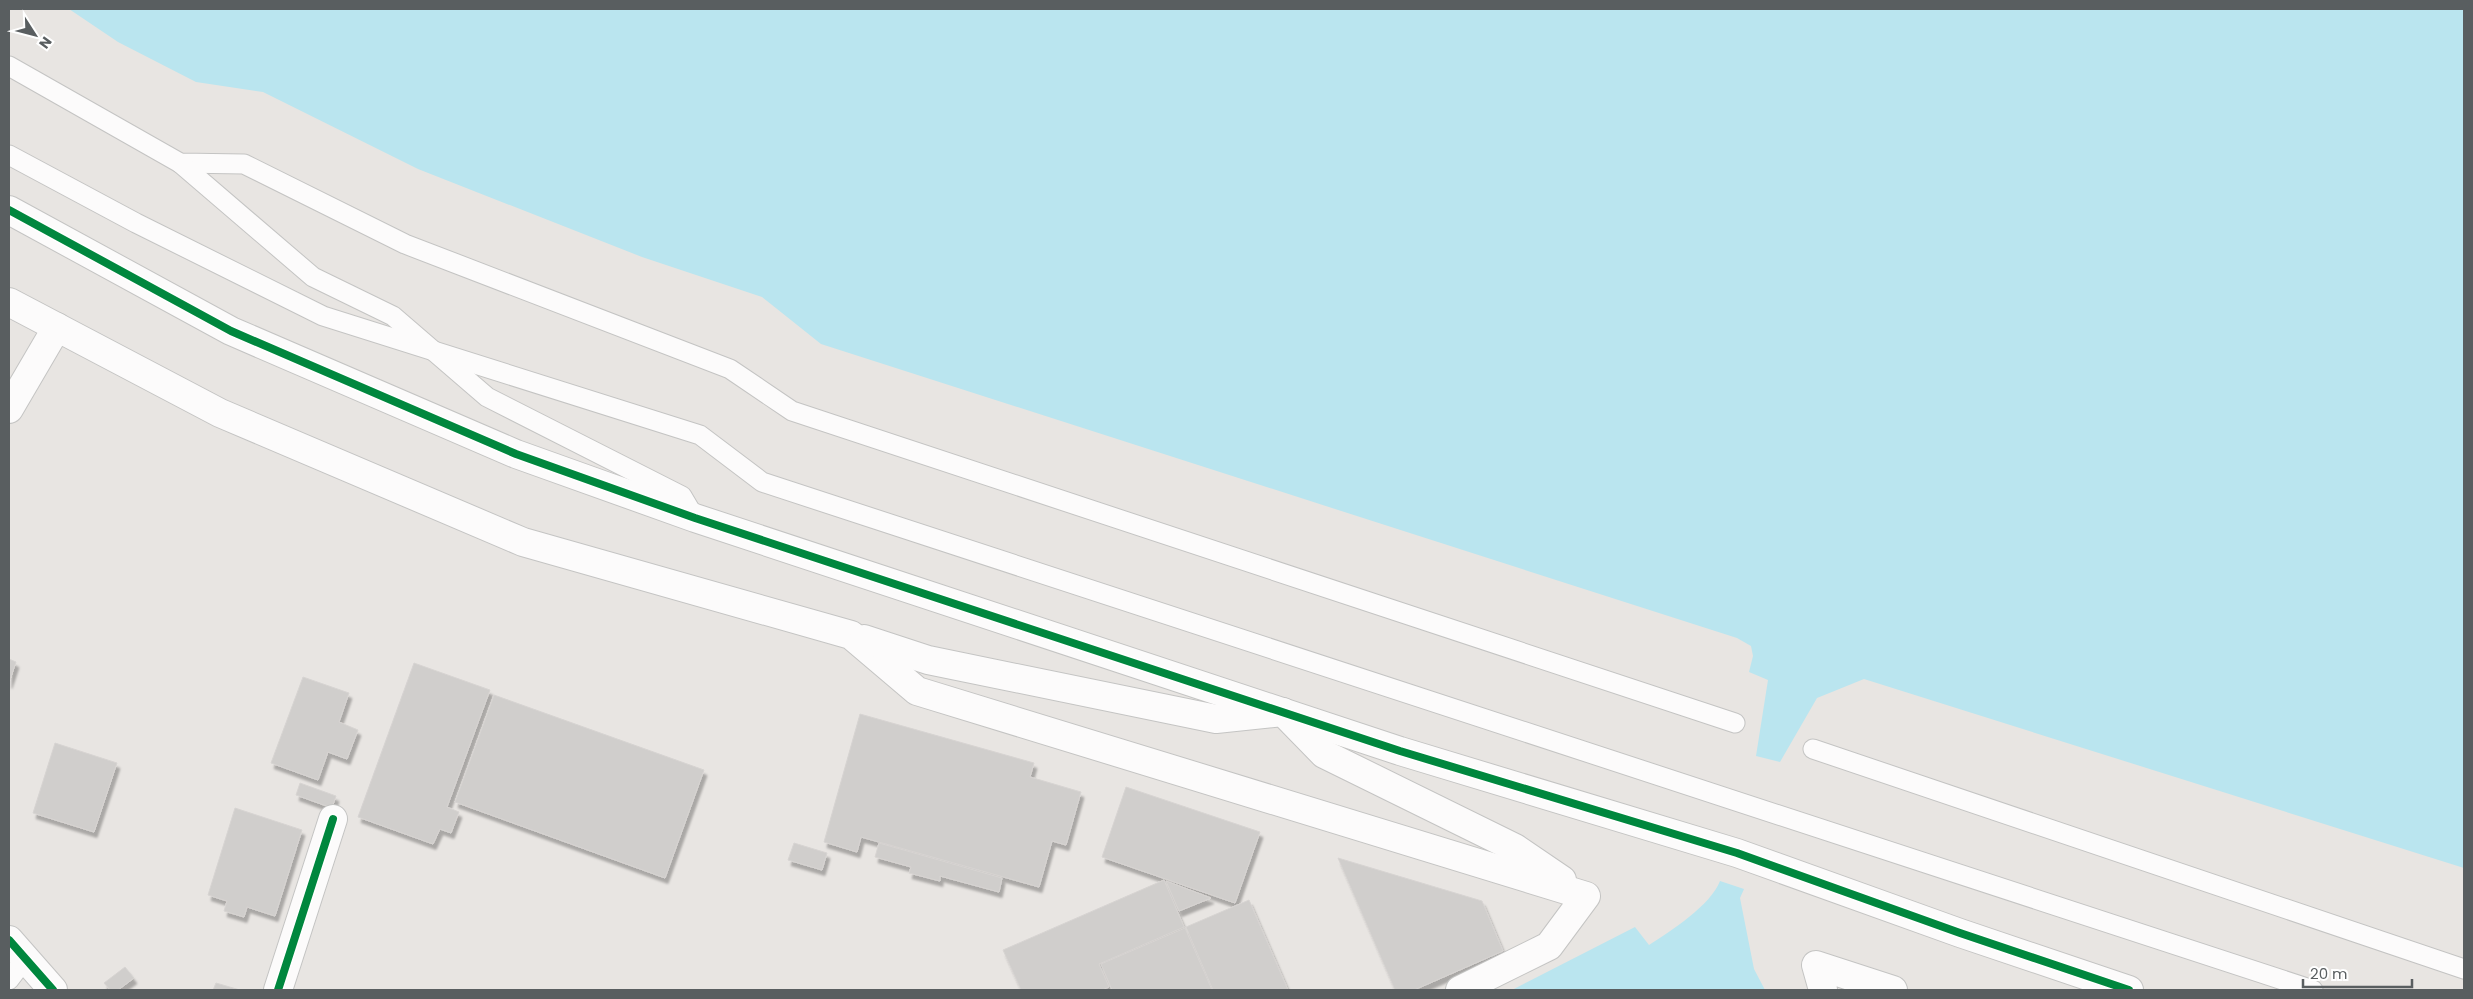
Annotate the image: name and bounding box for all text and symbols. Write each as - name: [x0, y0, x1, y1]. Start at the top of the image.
- north arrow: [10, 10, 60, 60]
- text: N: [34, 33, 57, 53]
- scale bar: [2303, 956, 2412, 988]
- text: 20 m: [2310, 963, 2348, 984]

